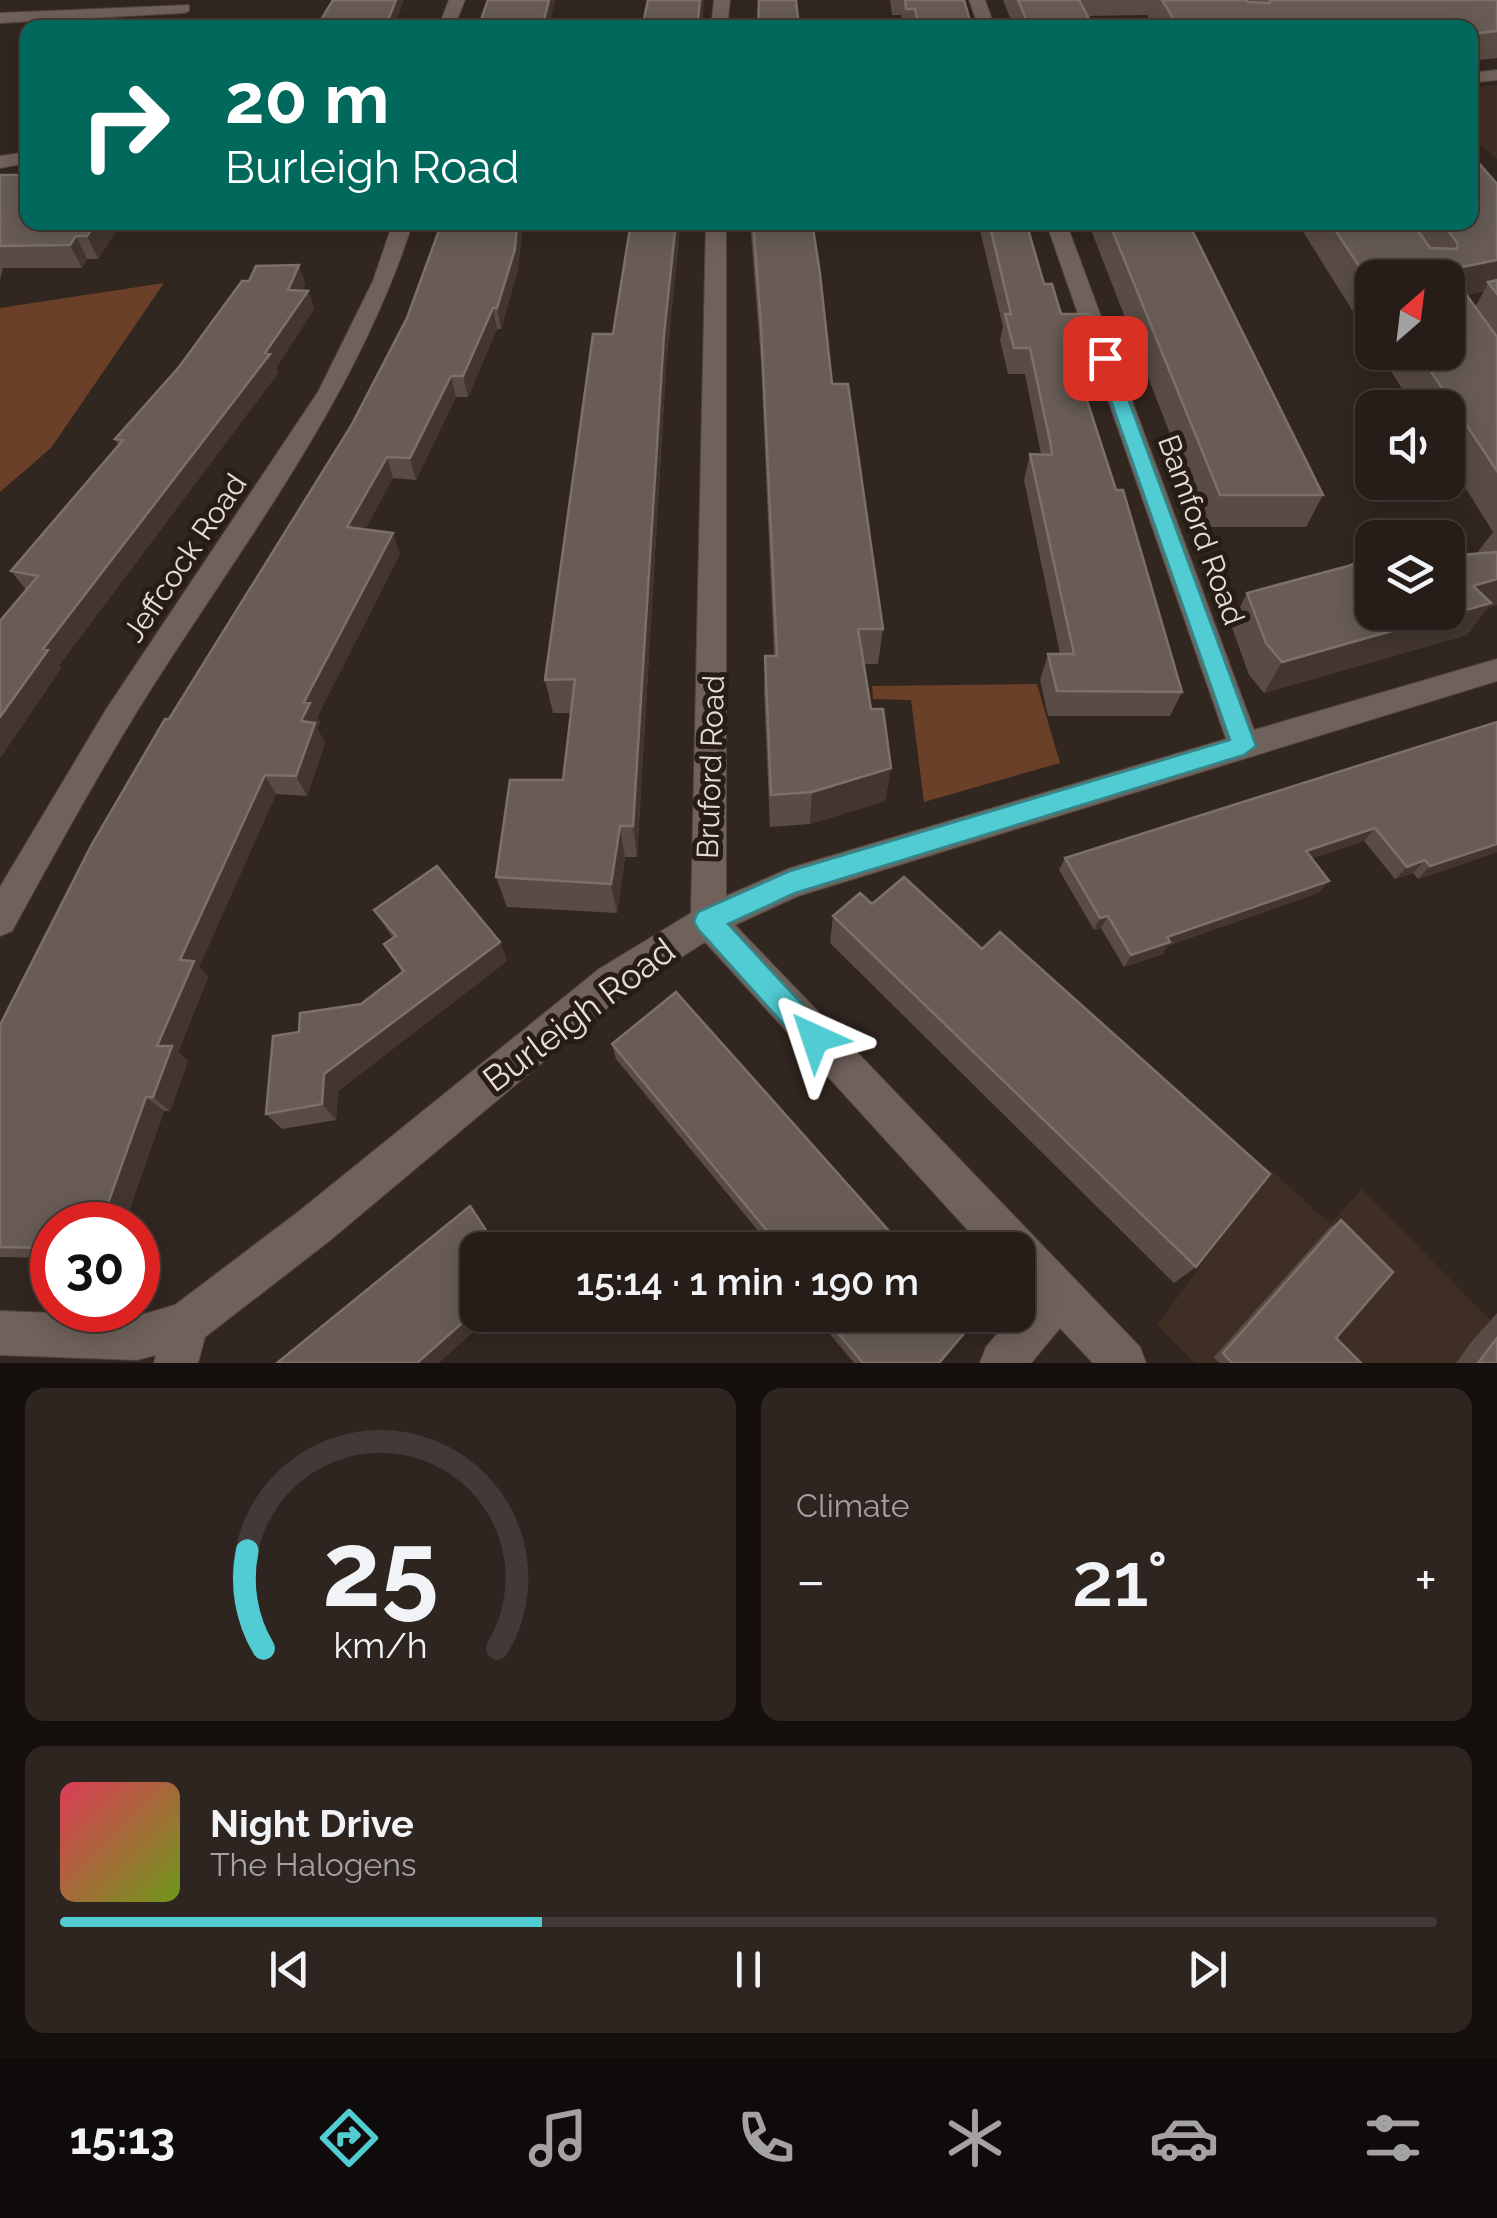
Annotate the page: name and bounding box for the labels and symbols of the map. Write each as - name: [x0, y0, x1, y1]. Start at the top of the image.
- north arrow: [1355, 260, 1465, 370]
- pin: [1063, 316, 1148, 401]
- street label: Bamford Road: [1151, 430, 1252, 630]
- street label: Jeffcock Road: [116, 467, 254, 648]
- street label: Bruford Road: [690, 674, 731, 860]
- street label: Burleigh Road: [475, 929, 682, 1100]
- position arrow: [763, 986, 867, 1090]
- speed limit sign: 30: [30, 1202, 160, 1332]

